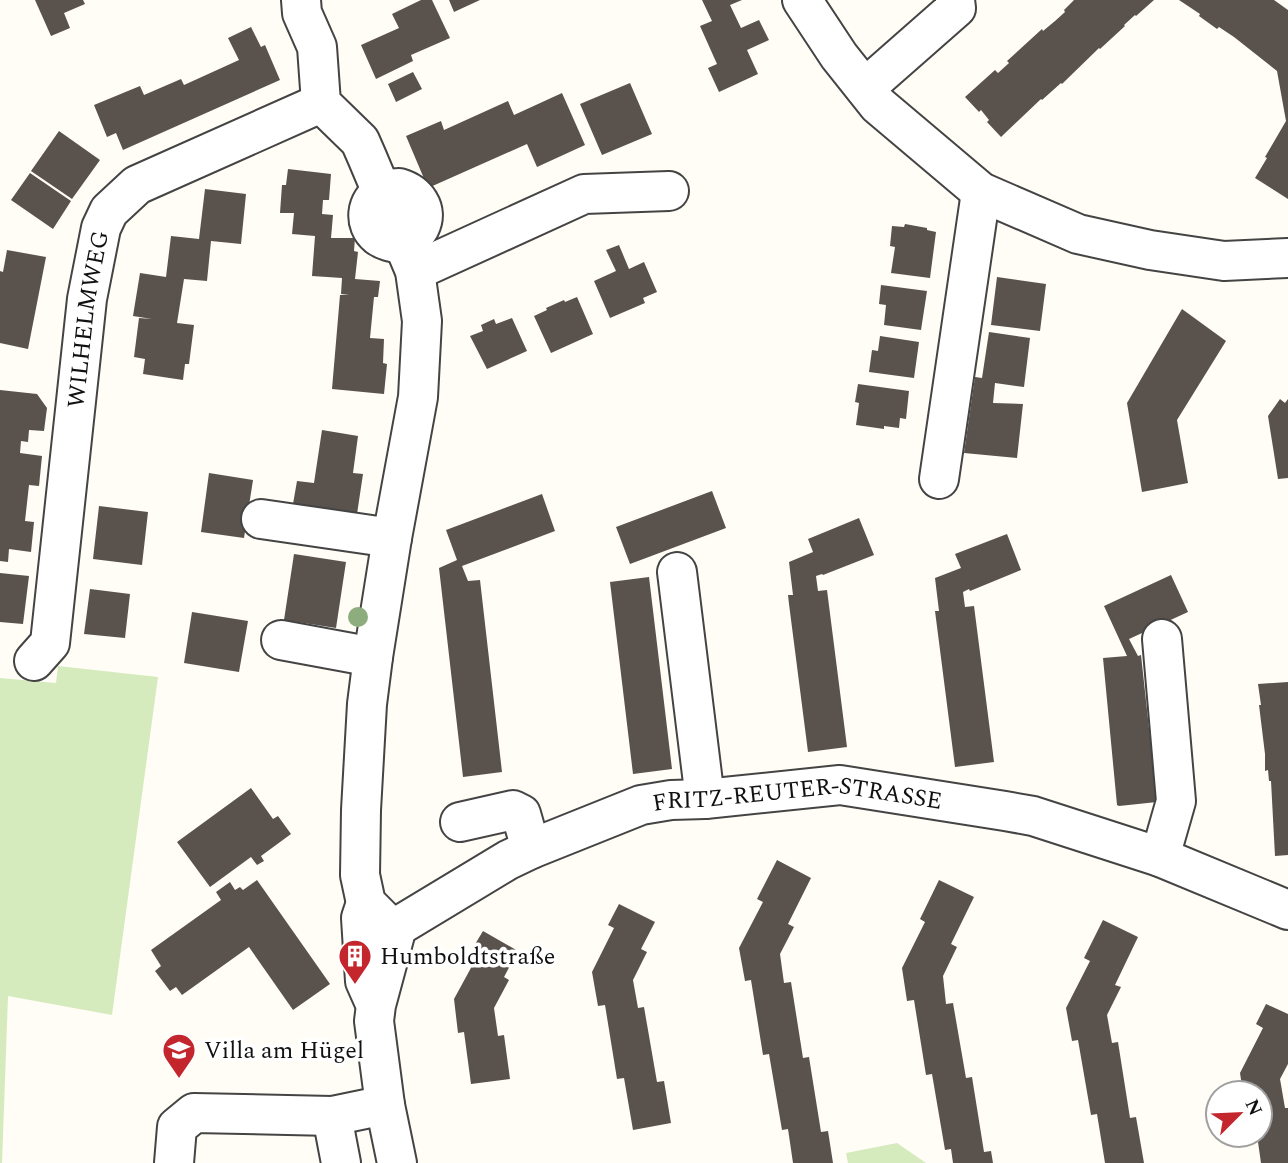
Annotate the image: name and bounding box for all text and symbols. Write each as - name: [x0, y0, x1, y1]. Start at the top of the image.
- street label: WILHELMWEG: [58, 228, 119, 410]
- street label: FRITZ-REUTER-STRASSE: [650, 768, 945, 822]
- building icon: Humboldtstraße: [336, 937, 374, 986]
- place label: Humboldtstraße: [380, 939, 555, 975]
- school or university icon: Villa am Hügel: [160, 1031, 198, 1080]
- place label: Villa am Hügel: [204, 1033, 364, 1069]
- north arrow: [1204, 1079, 1274, 1149]
- text: N: [1237, 1095, 1270, 1121]

